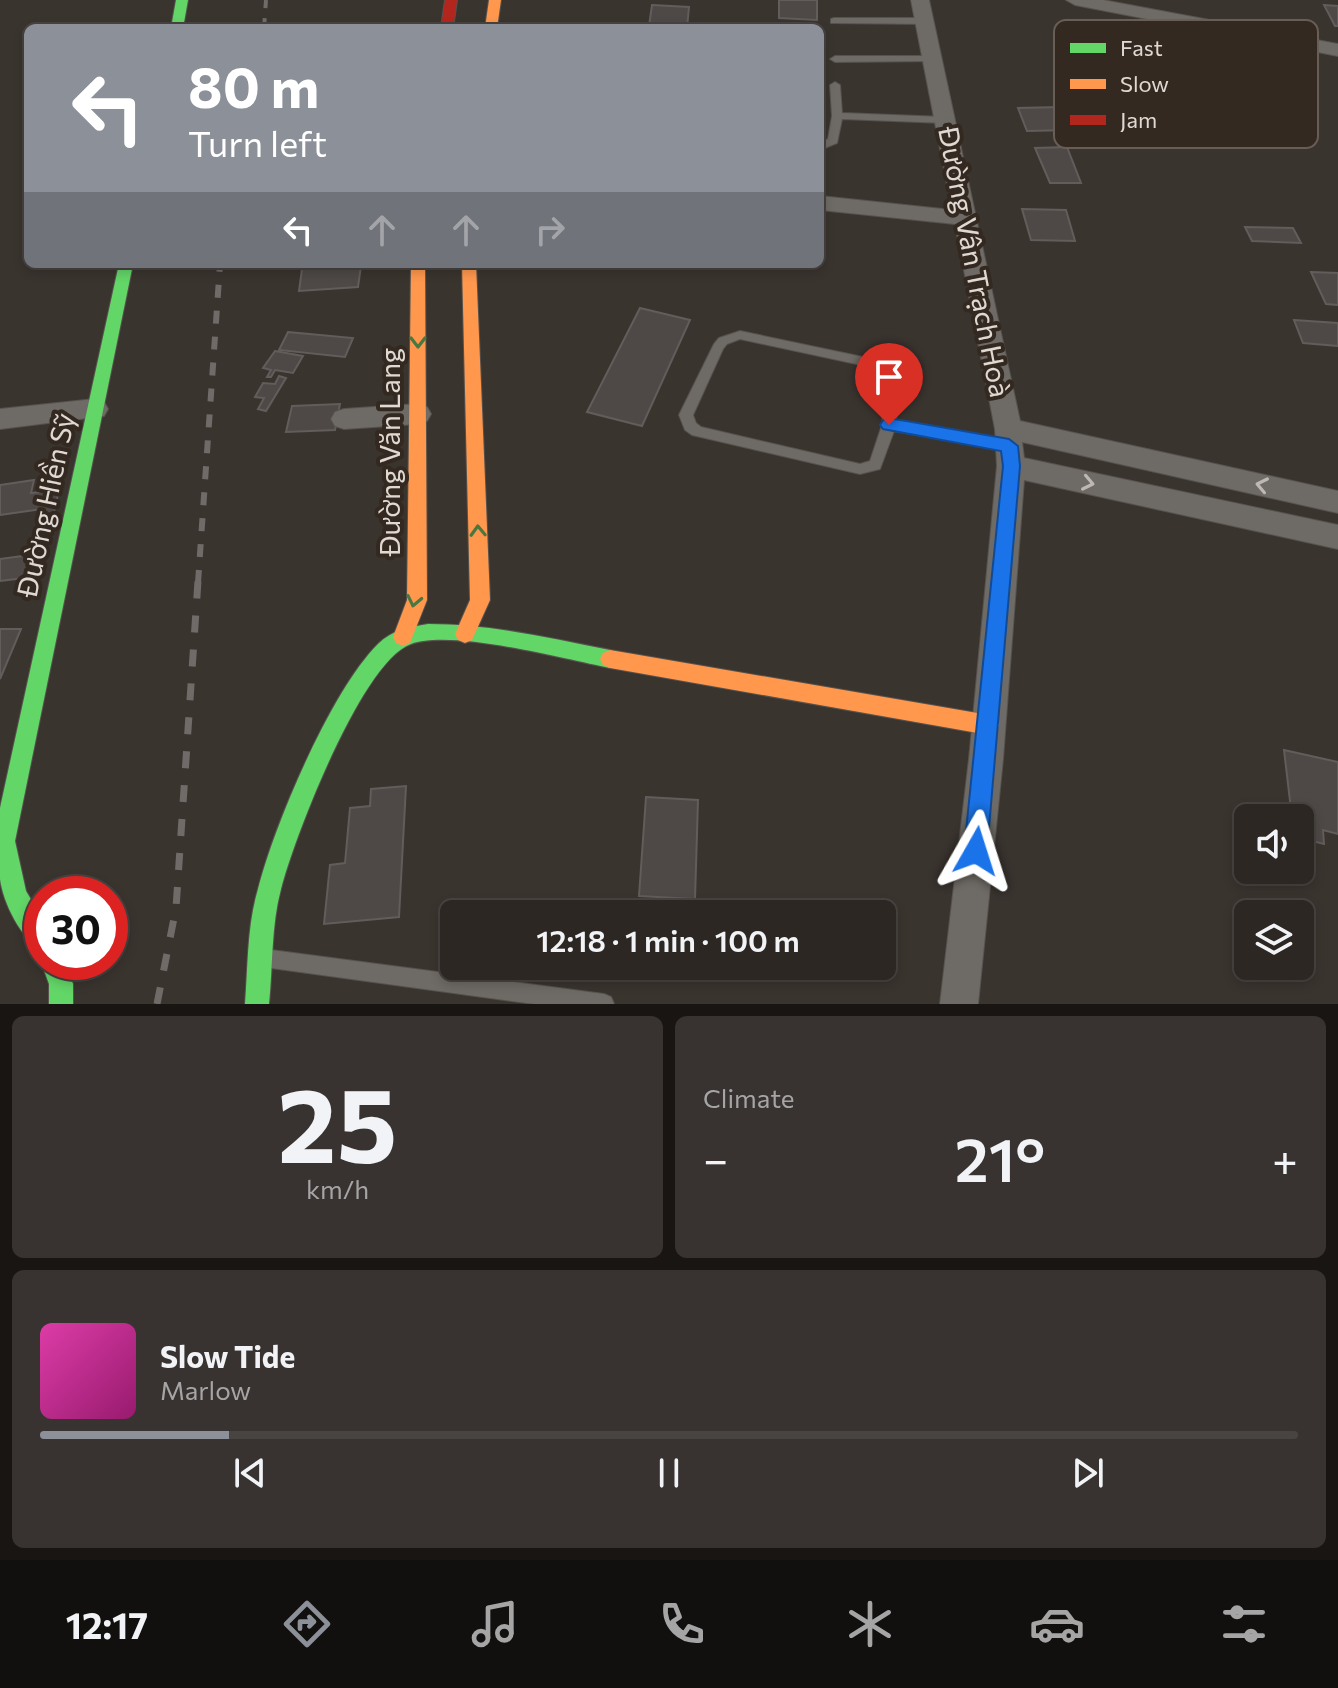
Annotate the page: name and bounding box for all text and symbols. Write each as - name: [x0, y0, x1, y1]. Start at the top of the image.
- legend: [1054, 20, 1318, 148]
- text: Fast: [1120, 34, 1163, 61]
- text: 80 m: [188, 51, 319, 120]
- icon: left: [56, 56, 160, 160]
- text: Slow: [1120, 70, 1169, 97]
- text: Jam: [1120, 106, 1157, 133]
- text: Turn left: [188, 120, 327, 164]
- street label: Đường Vân Trạch Hoà: [932, 123, 1018, 400]
- icon: left: [276, 208, 320, 252]
- icon: ahead: [360, 208, 404, 252]
- icon: ahead: [444, 208, 488, 252]
- icon: right: [528, 208, 572, 252]
- one-way arrow: [409, 336, 427, 349]
- pin: [855, 343, 923, 425]
- street label: Đường Văn Lang: [372, 348, 406, 557]
- icon: arrive: [867, 355, 911, 399]
- street label: Đường Hiền Sỹ: [9, 410, 81, 601]
- one-way arrow: [1080, 474, 1094, 491]
- one-way arrow: [1256, 477, 1269, 494]
- one-way arrow: [469, 524, 486, 537]
- one-way arrow: [406, 594, 423, 608]
- map controls: [1234, 804, 1314, 980]
- button: sound: [1234, 804, 1314, 884]
- position arrow: [934, 809, 1018, 893]
- speed limit sign: 30: [24, 876, 128, 980]
- button: layers: [1234, 900, 1314, 980]
- text: 12:18 · 1 min · 100 m: [536, 921, 800, 958]
- text: 25: [278, 1057, 397, 1184]
- text: Climate: [703, 1082, 795, 1113]
- text: 21°: [955, 1121, 1045, 1194]
- text: −: [703, 1131, 728, 1185]
- text: +: [1272, 1131, 1298, 1185]
- text: km/h: [306, 1173, 369, 1204]
- text: Slow Tide: [160, 1337, 295, 1374]
- text: Marlow: [160, 1374, 251, 1405]
- icon: previous: [228, 1451, 272, 1495]
- icon: pause: [647, 1451, 691, 1495]
- icon: next: [1066, 1451, 1110, 1495]
- icon: directions: [279, 1596, 335, 1652]
- icon: music: [467, 1596, 523, 1652]
- icon: phone: [654, 1596, 710, 1652]
- icon: climate: [842, 1596, 898, 1652]
- icon: car: [1029, 1596, 1085, 1652]
- icon: filters: [1216, 1596, 1272, 1652]
- text: 12:17: [66, 1602, 148, 1646]

